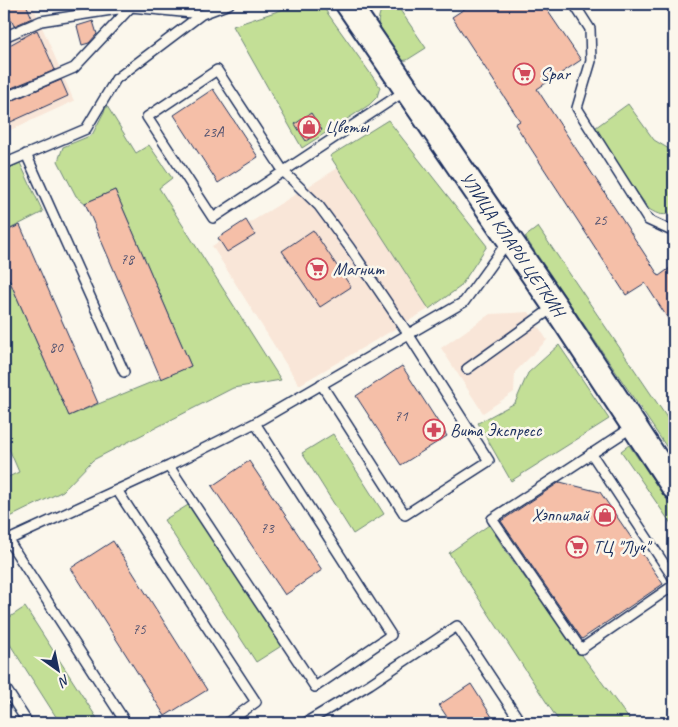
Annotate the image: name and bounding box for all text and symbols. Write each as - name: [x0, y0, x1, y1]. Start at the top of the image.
- supermarket icon: Spar: [512, 62, 536, 86]
- place label: Spar: [540, 63, 571, 85]
- shop icon: Цветы: [297, 115, 321, 139]
- place label: Цветы: [325, 116, 370, 138]
- house number: 23А: [202, 123, 225, 142]
- street label: УЛИЦА КЛАРЫ ЦЕТКИН: [455, 168, 571, 323]
- house number: 25: [593, 211, 608, 230]
- house number: 78: [120, 250, 135, 269]
- supermarket icon: Магнит: [305, 257, 329, 281]
- place label: Магнит: [333, 258, 385, 280]
- house number: 80: [49, 338, 64, 357]
- house number: 71: [394, 407, 409, 426]
- pharmacy icon: Вита Экспресс: [422, 418, 446, 442]
- place label: Вита Экспресс: [450, 419, 543, 441]
- shop icon: Хэппилай: [593, 503, 617, 527]
- place label: Хэппилай: [532, 504, 590, 526]
- house number: 73: [260, 519, 275, 538]
- supermarket icon: ТЦ "Луч": [565, 535, 589, 559]
- place label: ТЦ "Луч": [593, 536, 653, 558]
- house number: 75: [132, 620, 147, 639]
- north arrow: [32, 644, 82, 694]
- text: N: [55, 671, 73, 691]

